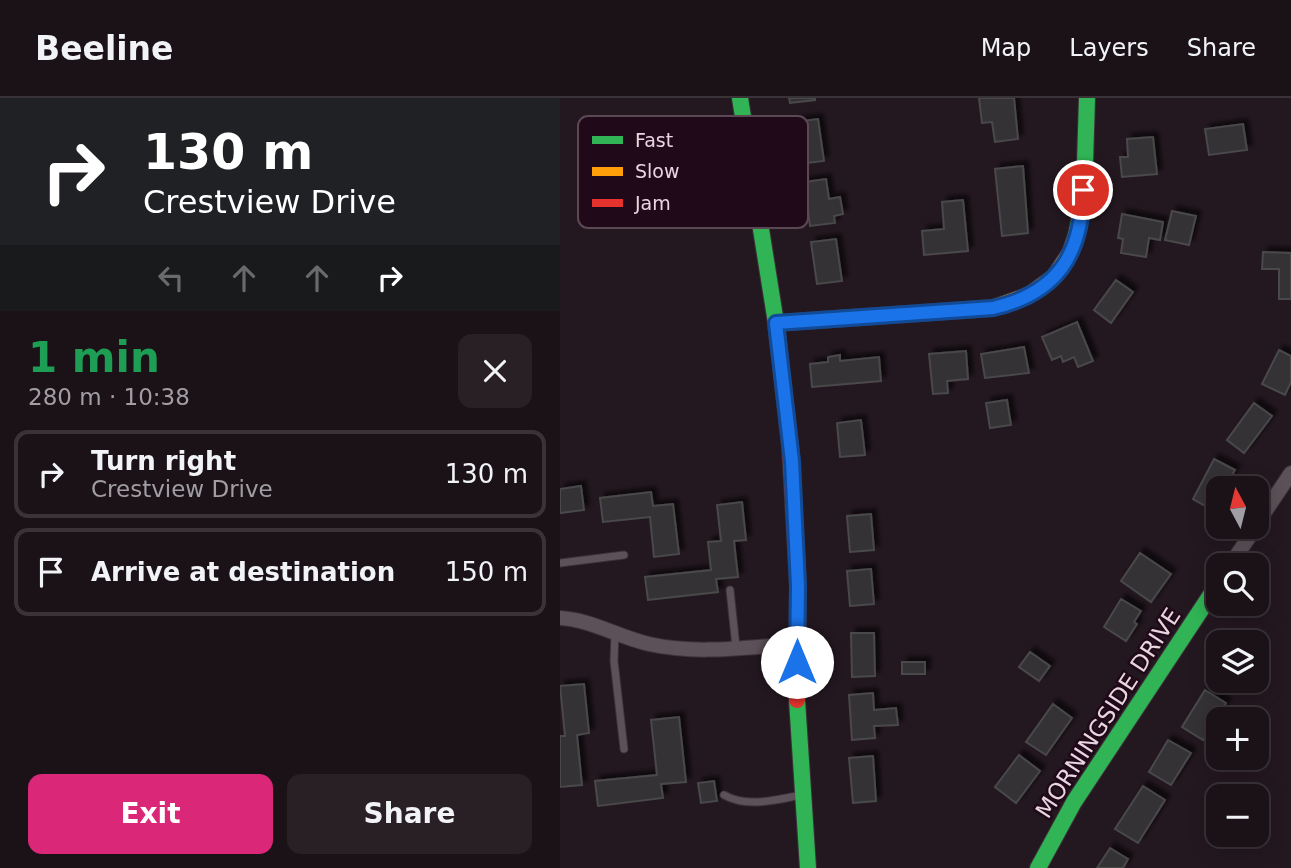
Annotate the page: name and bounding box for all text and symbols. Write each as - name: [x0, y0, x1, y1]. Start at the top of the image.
- text: Beeline: [35, 29, 173, 68]
- text: Map: [981, 34, 1031, 62]
- text: Layers: [1069, 34, 1149, 62]
- text: Share: [1187, 34, 1256, 62]
- legend: [578, 116, 808, 228]
- text: 130 m: [143, 124, 313, 181]
- icon: right: [28, 126, 119, 217]
- text: Fast: [635, 129, 673, 151]
- text: Slow: [635, 160, 680, 182]
- pin: [1053, 160, 1113, 220]
- icon: arrive: [1064, 171, 1102, 209]
- text: Crestview Drive: [143, 183, 396, 221]
- text: Jam: [634, 192, 671, 214]
- icon: left: [152, 259, 190, 297]
- icon: ahead: [225, 259, 263, 297]
- icon: ahead: [298, 259, 336, 297]
- icon: right: [371, 259, 409, 297]
- text: 1 min: [28, 333, 160, 382]
- button: close: [458, 334, 532, 408]
- text: 280 m · 10:38: [28, 384, 190, 410]
- text: Turn right: [91, 446, 236, 476]
- icon: right: [32, 455, 70, 493]
- text: 130 m: [445, 459, 528, 489]
- text: Crestview Drive: [91, 476, 273, 502]
- north arrow: [1206, 476, 1269, 539]
- map controls: [1206, 476, 1269, 847]
- icon: arrive: [32, 553, 70, 591]
- button: search: [1206, 553, 1269, 616]
- text: Arrive at destination: [91, 557, 395, 587]
- text: 150 m: [445, 557, 528, 587]
- street label: MORNINGSIDE DRIVE: [1030, 603, 1186, 823]
- position arrow: [760, 625, 834, 699]
- button: layers: [1206, 630, 1269, 693]
- button: +: [1206, 707, 1269, 770]
- button: Exit: [28, 774, 273, 854]
- button: Share: [287, 774, 532, 854]
- button: −: [1206, 784, 1269, 847]

